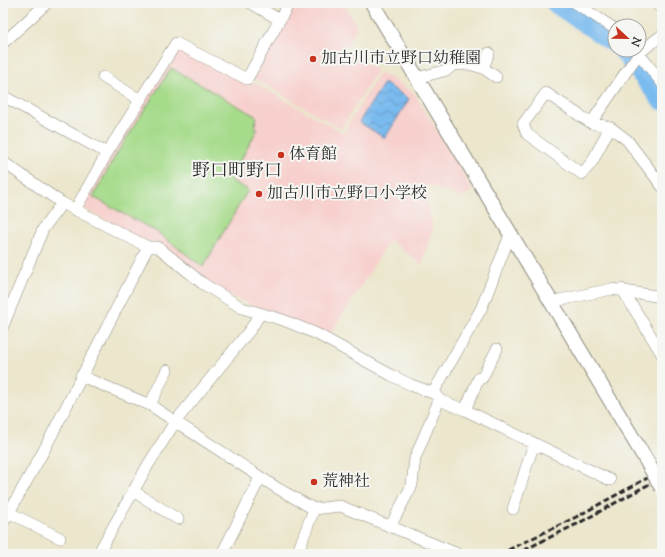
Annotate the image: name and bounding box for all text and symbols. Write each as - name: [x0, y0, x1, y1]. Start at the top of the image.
- north arrow: [607, 18, 647, 58]
- text: N: [626, 33, 645, 49]
- place label: 加古川市立野口幼稚園: [321, 48, 481, 71]
- marker: 加古川市立野口幼稚園: [308, 54, 318, 64]
- place label: 体育館: [289, 144, 337, 167]
- marker: 体育館: [276, 150, 286, 160]
- district label: 野口町野口: [192, 159, 282, 185]
- place label: 加古川市立野口小学校: [267, 183, 427, 206]
- marker: 加古川市立野口小学校: [254, 189, 264, 199]
- place label: 荒神社: [322, 471, 370, 494]
- marker: 荒神社: [309, 477, 319, 487]

